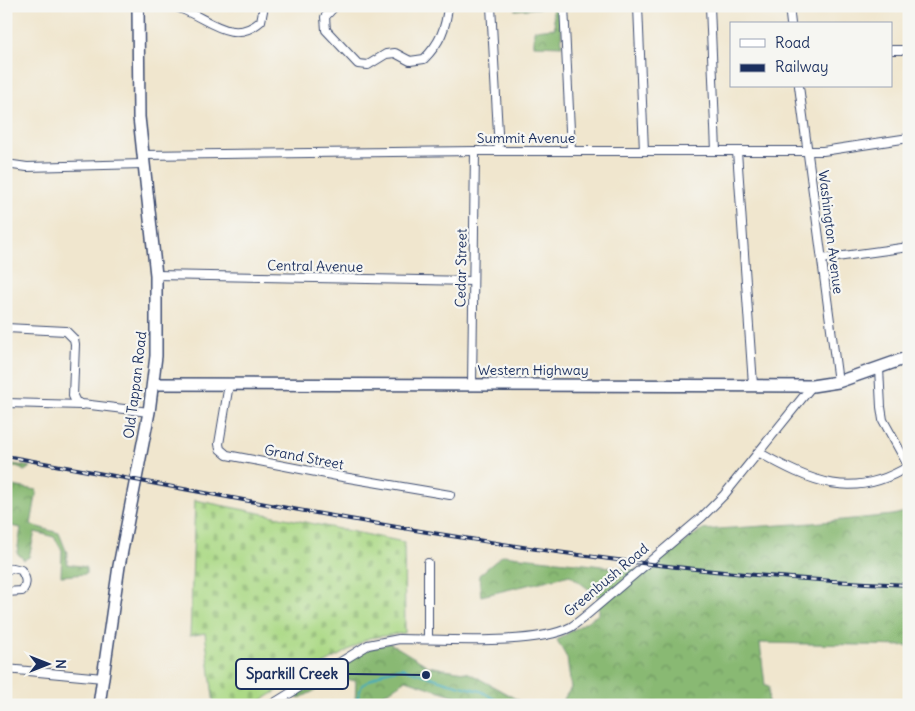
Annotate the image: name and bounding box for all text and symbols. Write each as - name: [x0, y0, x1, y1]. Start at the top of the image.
- legend: [730, 22, 892, 88]
- text: Road: [775, 33, 810, 52]
- text: Railway: [775, 57, 829, 76]
- street label: Summit Avenue: [477, 129, 575, 147]
- street label: Washington Avenue: [814, 169, 848, 295]
- street label: Cedar Street: [451, 228, 471, 308]
- street label: Central Avenue: [267, 256, 363, 276]
- street label: Old Tappan Road: [119, 330, 151, 440]
- street label: Western Highway: [477, 361, 589, 379]
- street label: Grand Street: [263, 440, 346, 474]
- street label: Greenbush Road: [560, 539, 652, 621]
- north arrow: [22, 638, 72, 688]
- text: N: [52, 659, 70, 669]
- callout: Sparkill Creek: [236, 659, 348, 689]
- text: Sparkill Creek: [246, 664, 338, 684]

